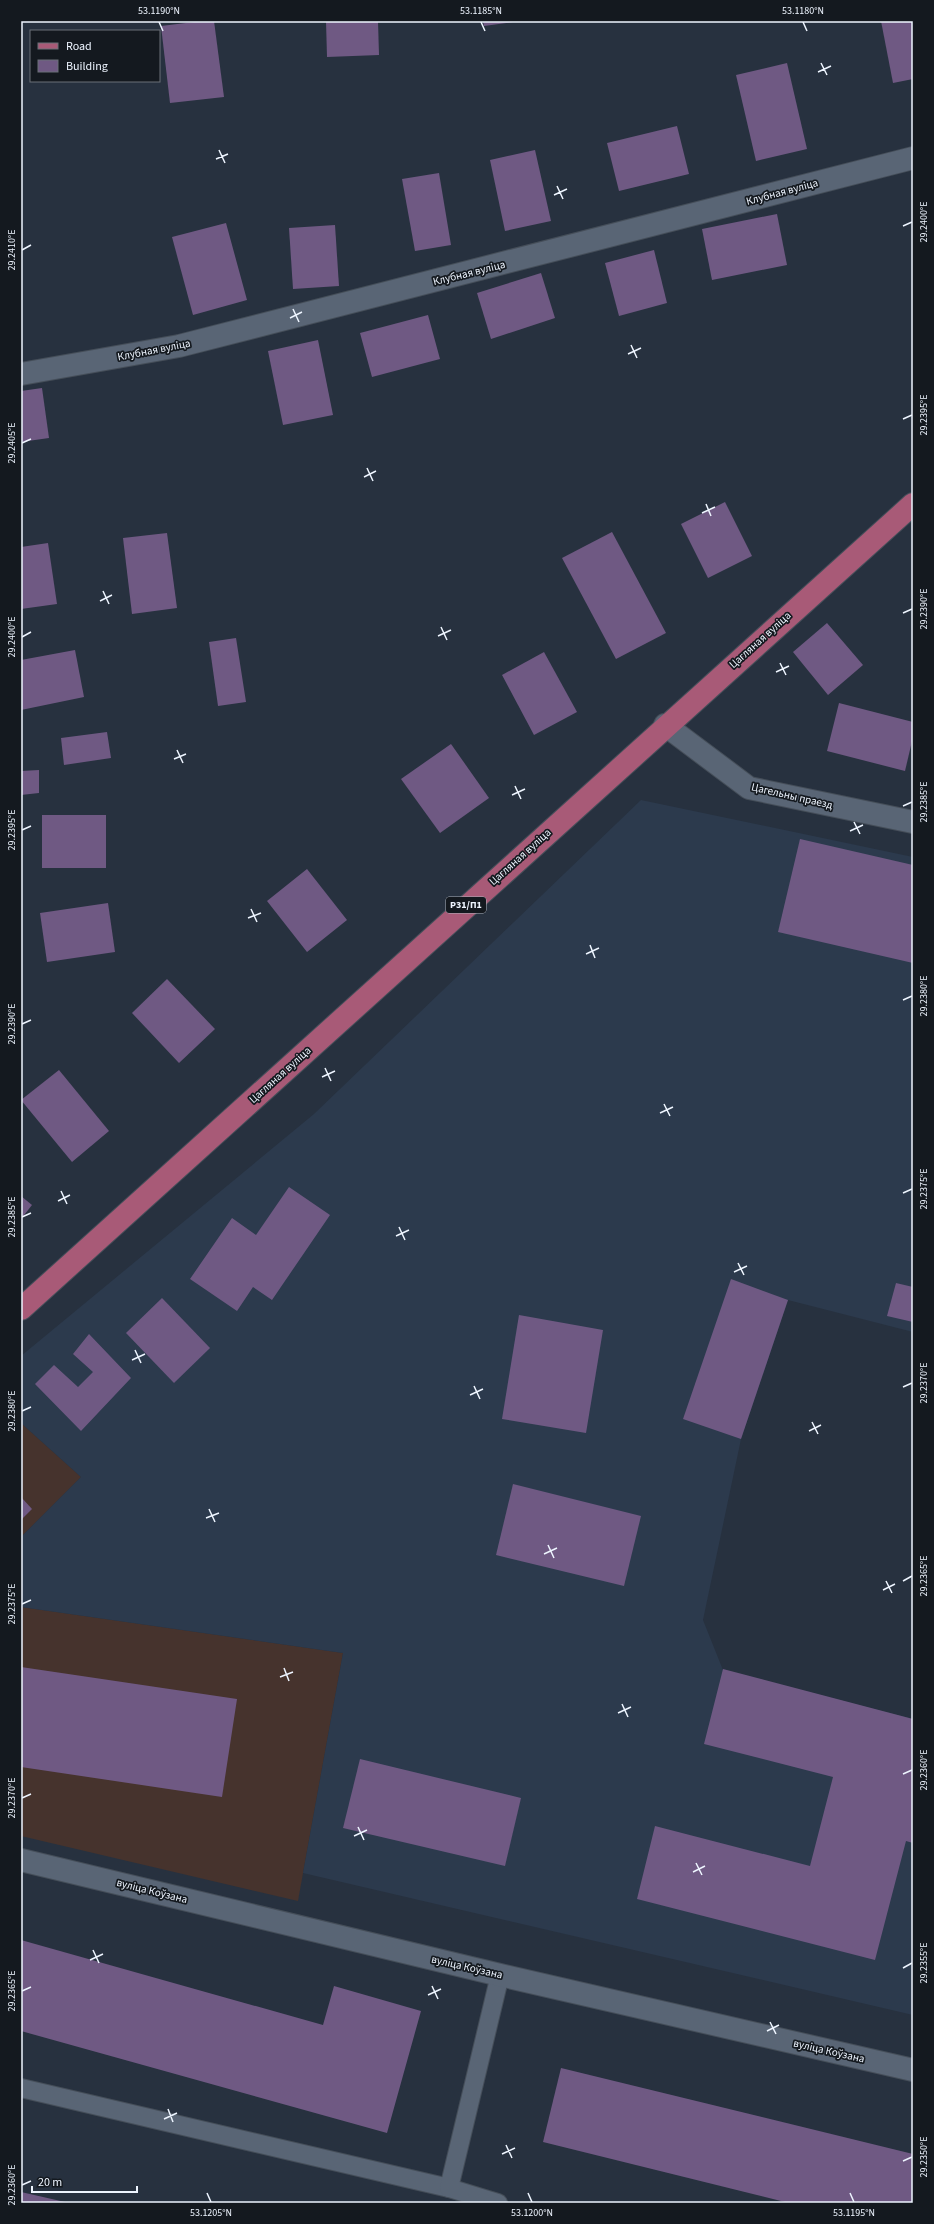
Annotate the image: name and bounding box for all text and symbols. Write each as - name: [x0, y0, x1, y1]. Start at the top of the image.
- text: 53.1190°N: [138, 4, 180, 18]
- text: 53.1185°N: [460, 4, 502, 18]
- text: 53.1180°N: [782, 4, 824, 18]
- legend: [30, 30, 160, 82]
- text: Road: [66, 38, 92, 55]
- text: Building: [66, 58, 108, 75]
- street label: Клубная вуліца: [744, 175, 820, 209]
- text: 29.2400°E: [917, 202, 931, 242]
- text: 29.2410°E: [5, 230, 19, 270]
- street label: Клубная вуліца: [431, 257, 507, 289]
- street label: Клубная вуліца: [116, 336, 192, 364]
- text: 29.2395°E: [917, 395, 931, 435]
- text: 29.2405°E: [5, 423, 19, 463]
- text: 29.2390°E: [917, 589, 931, 629]
- street label: Цагляная вуліца: [726, 608, 794, 672]
- text: 29.2400°E: [5, 617, 19, 657]
- street label: Цагельны праезд: [750, 779, 834, 813]
- text: 29.2385°E: [917, 782, 931, 822]
- text: 29.2395°E: [5, 810, 19, 850]
- street label: Цагляная вуліца: [486, 825, 554, 889]
- road number: Р31/П1: [446, 897, 486, 913]
- text: 29.2380°E: [917, 976, 931, 1016]
- text: 29.2390°E: [5, 1004, 19, 1044]
- street label: Цагляная вуліца: [246, 1043, 314, 1107]
- text: 29.2375°E: [917, 1169, 931, 1209]
- text: 29.2385°E: [5, 1197, 19, 1237]
- text: 29.2370°E: [917, 1363, 931, 1403]
- text: 29.2380°E: [5, 1391, 19, 1431]
- text: 29.2365°E: [917, 1556, 931, 1596]
- text: 29.2375°E: [5, 1584, 19, 1624]
- text: 29.2360°E: [917, 1750, 931, 1790]
- text: 29.2370°E: [5, 1778, 19, 1818]
- street label: вуліца Коўзана: [115, 1875, 189, 1907]
- text: 29.2355°E: [917, 1943, 931, 1983]
- street label: вуліца Коўзана: [430, 1952, 504, 1982]
- text: 29.2365°E: [5, 1971, 19, 2011]
- street label: вуліца Коўзана: [792, 2036, 866, 2066]
- text: 29.2350°E: [917, 2137, 931, 2177]
- text: 29.2360°E: [5, 2165, 19, 2205]
- scale bar: [32, 2168, 137, 2194]
- text: 20 m: [38, 2174, 62, 2191]
- text: 53.1205°N: [190, 2206, 232, 2220]
- text: 53.1200°N: [511, 2206, 553, 2220]
- text: 53.1195°N: [833, 2206, 875, 2220]

